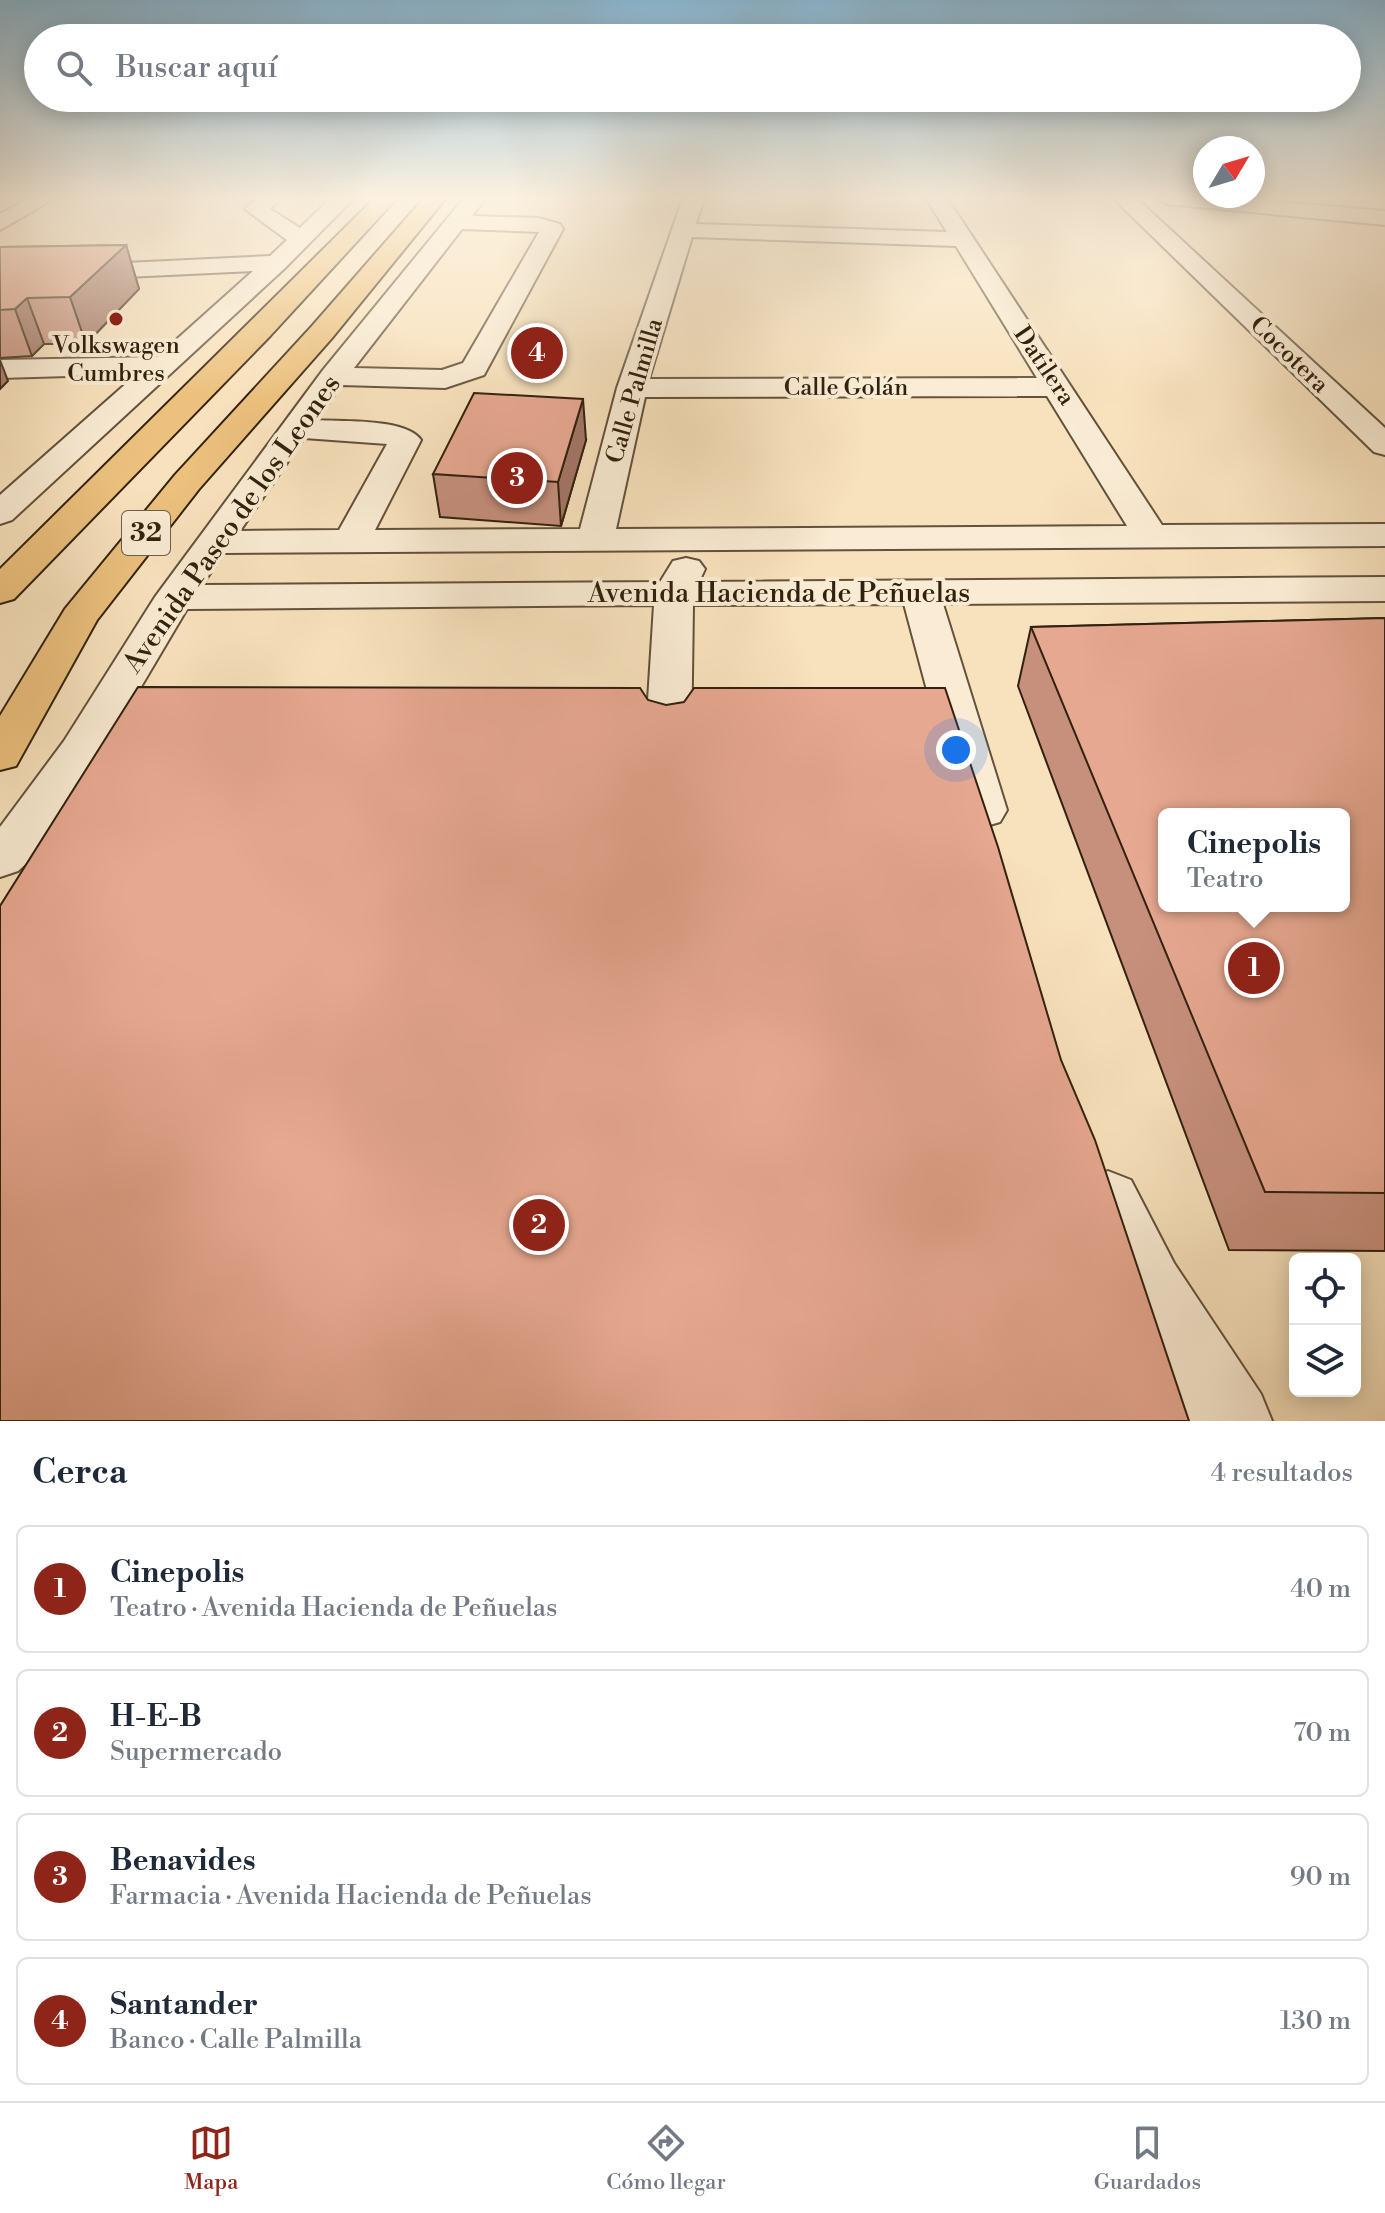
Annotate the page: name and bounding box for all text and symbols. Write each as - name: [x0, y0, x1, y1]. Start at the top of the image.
- search box: [24, 24, 1361, 112]
- icon: search: [52, 46, 96, 90]
- text: Buscar aquí: [116, 49, 278, 87]
- north arrow: [1193, 136, 1265, 208]
- marker: Volkswagen Cumbres: [107, 310, 125, 328]
- street label: Cocotera: [1243, 310, 1335, 401]
- street label: Calle Palmilla: [600, 314, 670, 467]
- street label: Datilera: [1007, 321, 1082, 412]
- pin: 4: [511, 323, 563, 383]
- place label: Volkswagen Cumbres: [51, 331, 180, 389]
- street label: Avenida Paseo de los Leones: [115, 368, 349, 681]
- street label: Calle Golán: [784, 373, 908, 403]
- pin: 3: [491, 448, 543, 508]
- road number: 32: [122, 511, 170, 555]
- street label: Avenida Hacienda de Peñuelas: [587, 576, 970, 611]
- your location: [936, 730, 976, 770]
- popup: [1158, 808, 1350, 912]
- text: Cinepolis: [1187, 825, 1321, 863]
- text: Teatro: [1187, 863, 1264, 895]
- pin: 1: [1228, 938, 1280, 998]
- pin: 2: [513, 1195, 565, 1255]
- map controls: [1289, 1253, 1361, 1397]
- button: locate: [1289, 1253, 1361, 1325]
- button: layers: [1289, 1325, 1361, 1397]
- text: Cerca: [32, 1452, 127, 1494]
- text: 4 resultados: [1211, 1457, 1353, 1489]
- text: Cinepolis: [110, 1554, 244, 1592]
- text: 1: [54, 1573, 66, 1605]
- text: 40 m: [1290, 1573, 1351, 1605]
- text: Teatro · Avenida Hacienda de Peñuelas: [110, 1592, 557, 1624]
- text: H-E-B: [110, 1698, 202, 1736]
- text: 2: [52, 1717, 68, 1749]
- text: 70 m: [1293, 1717, 1351, 1749]
- text: Supermercado: [110, 1736, 282, 1768]
- text: Benavides: [110, 1842, 256, 1880]
- text: 3: [52, 1861, 68, 1893]
- text: 90 m: [1290, 1861, 1351, 1893]
- text: Farmacia · Avenida Hacienda de Peñuelas: [110, 1880, 592, 1912]
- text: Santander: [110, 1986, 258, 2024]
- text: 4: [51, 2005, 69, 2037]
- text: 130 m: [1280, 2005, 1351, 2037]
- text: Banco · Calle Palmilla: [110, 2024, 362, 2056]
- tab: Mapa: [184, 2121, 238, 2196]
- tab: Cómo llegar: [606, 2121, 726, 2196]
- tab: Guardados: [1094, 2121, 1201, 2196]

